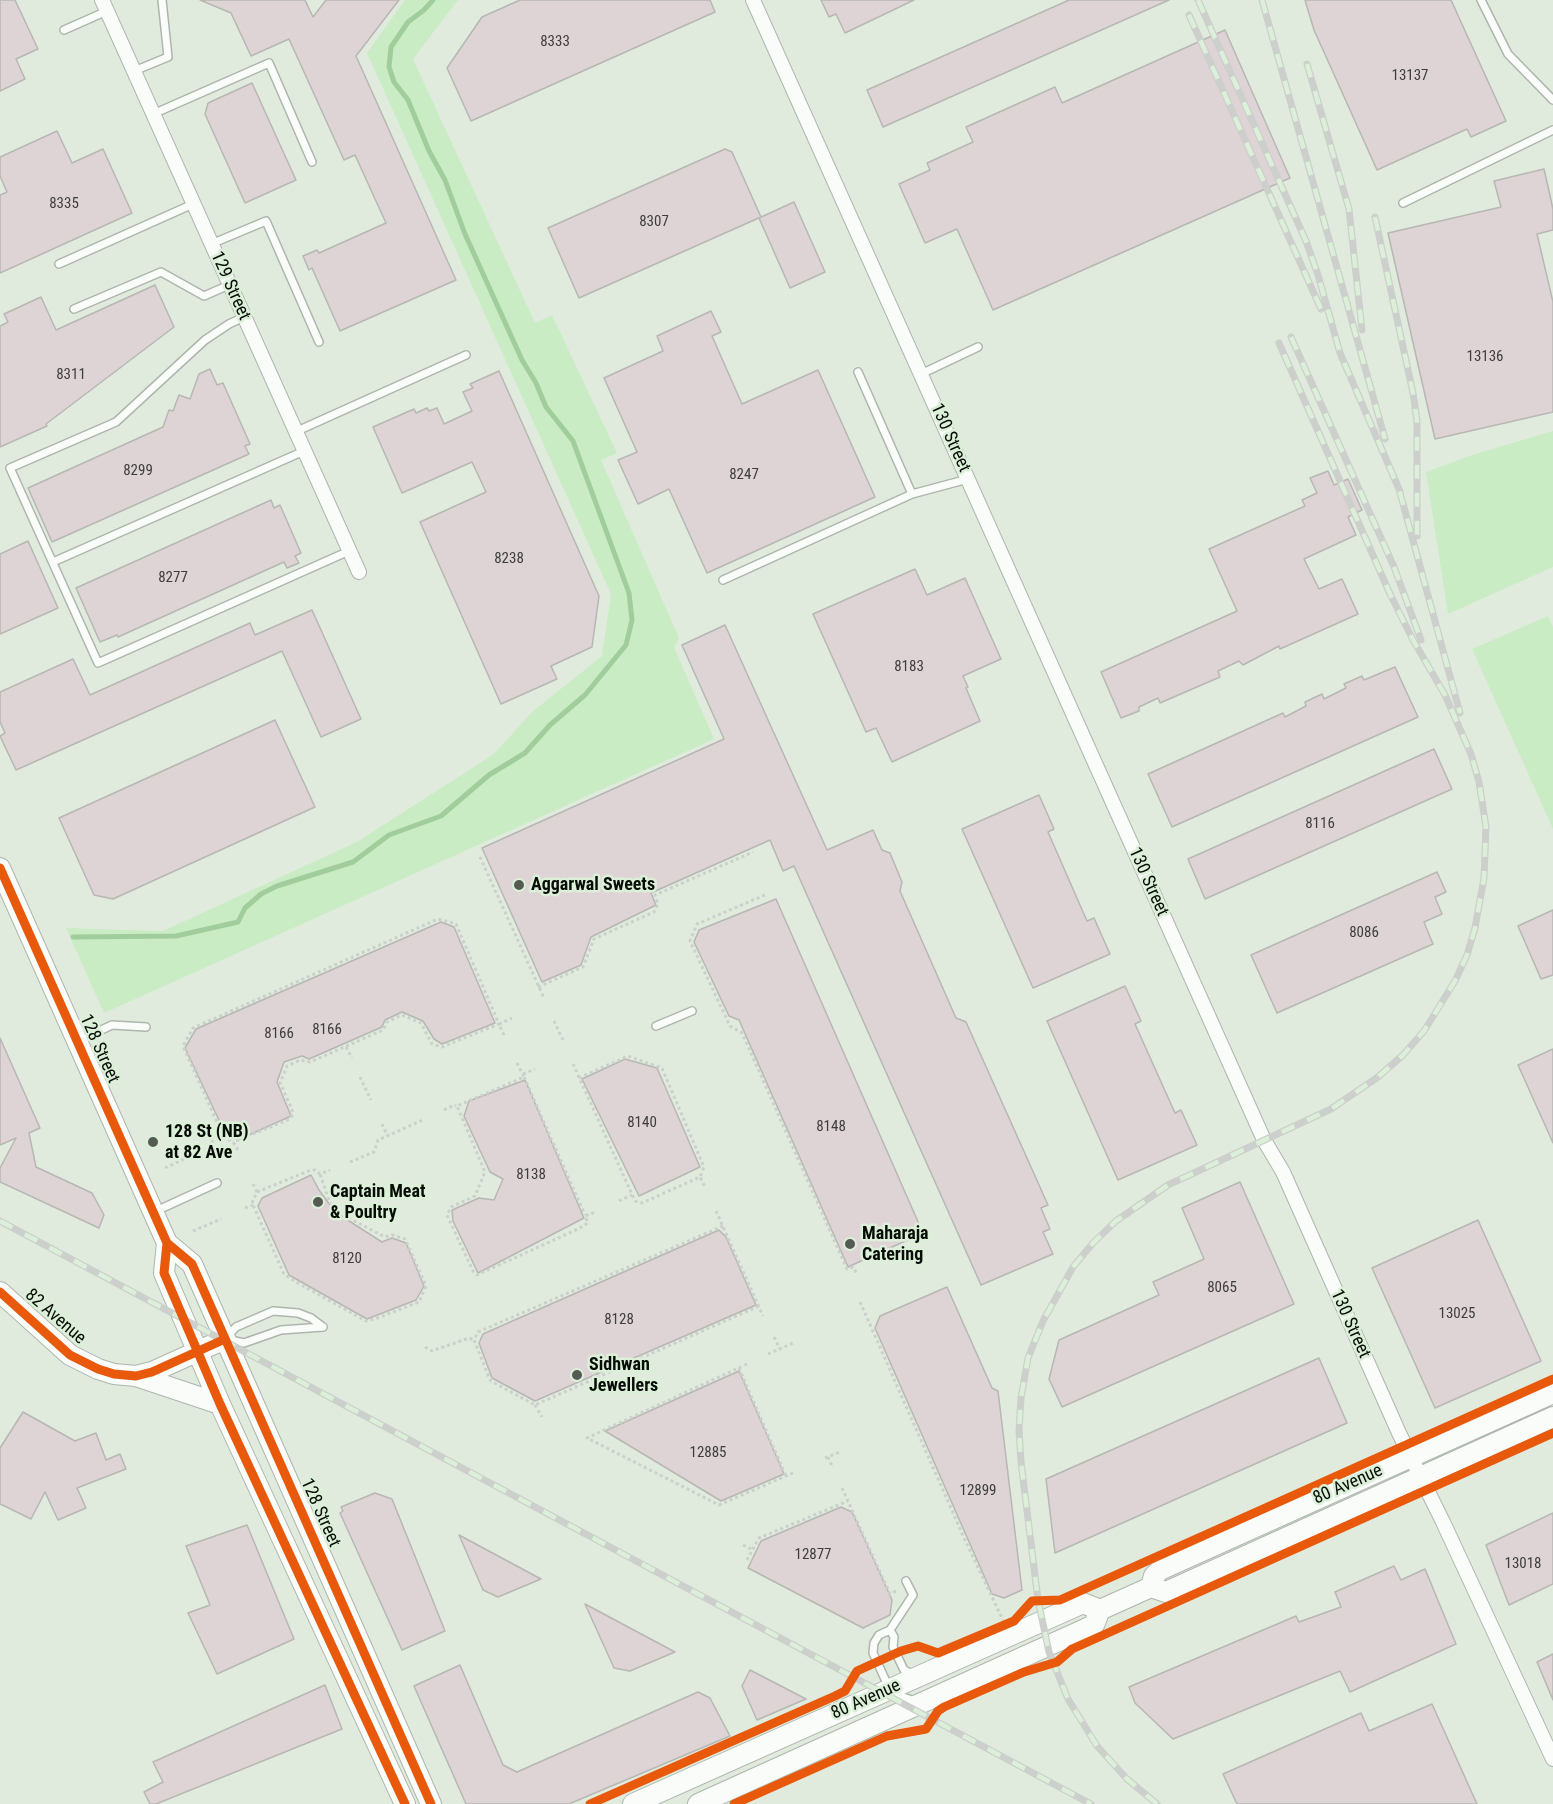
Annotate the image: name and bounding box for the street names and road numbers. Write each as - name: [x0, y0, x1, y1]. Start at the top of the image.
- street label: 129 Street: [205, 248, 255, 324]
- street label: 130 Street: [925, 400, 975, 476]
- street label: 130 Street: [1123, 844, 1173, 920]
- street label: 128 Street: [74, 1011, 124, 1087]
- street label: 82 Avenue: [20, 1285, 90, 1349]
- street label: 130 Street: [1325, 1286, 1375, 1362]
- street label: 80 Avenue: [1310, 1460, 1386, 1510]
- street label: 128 Street: [295, 1475, 345, 1551]
- street label: 80 Avenue: [828, 1675, 904, 1725]

